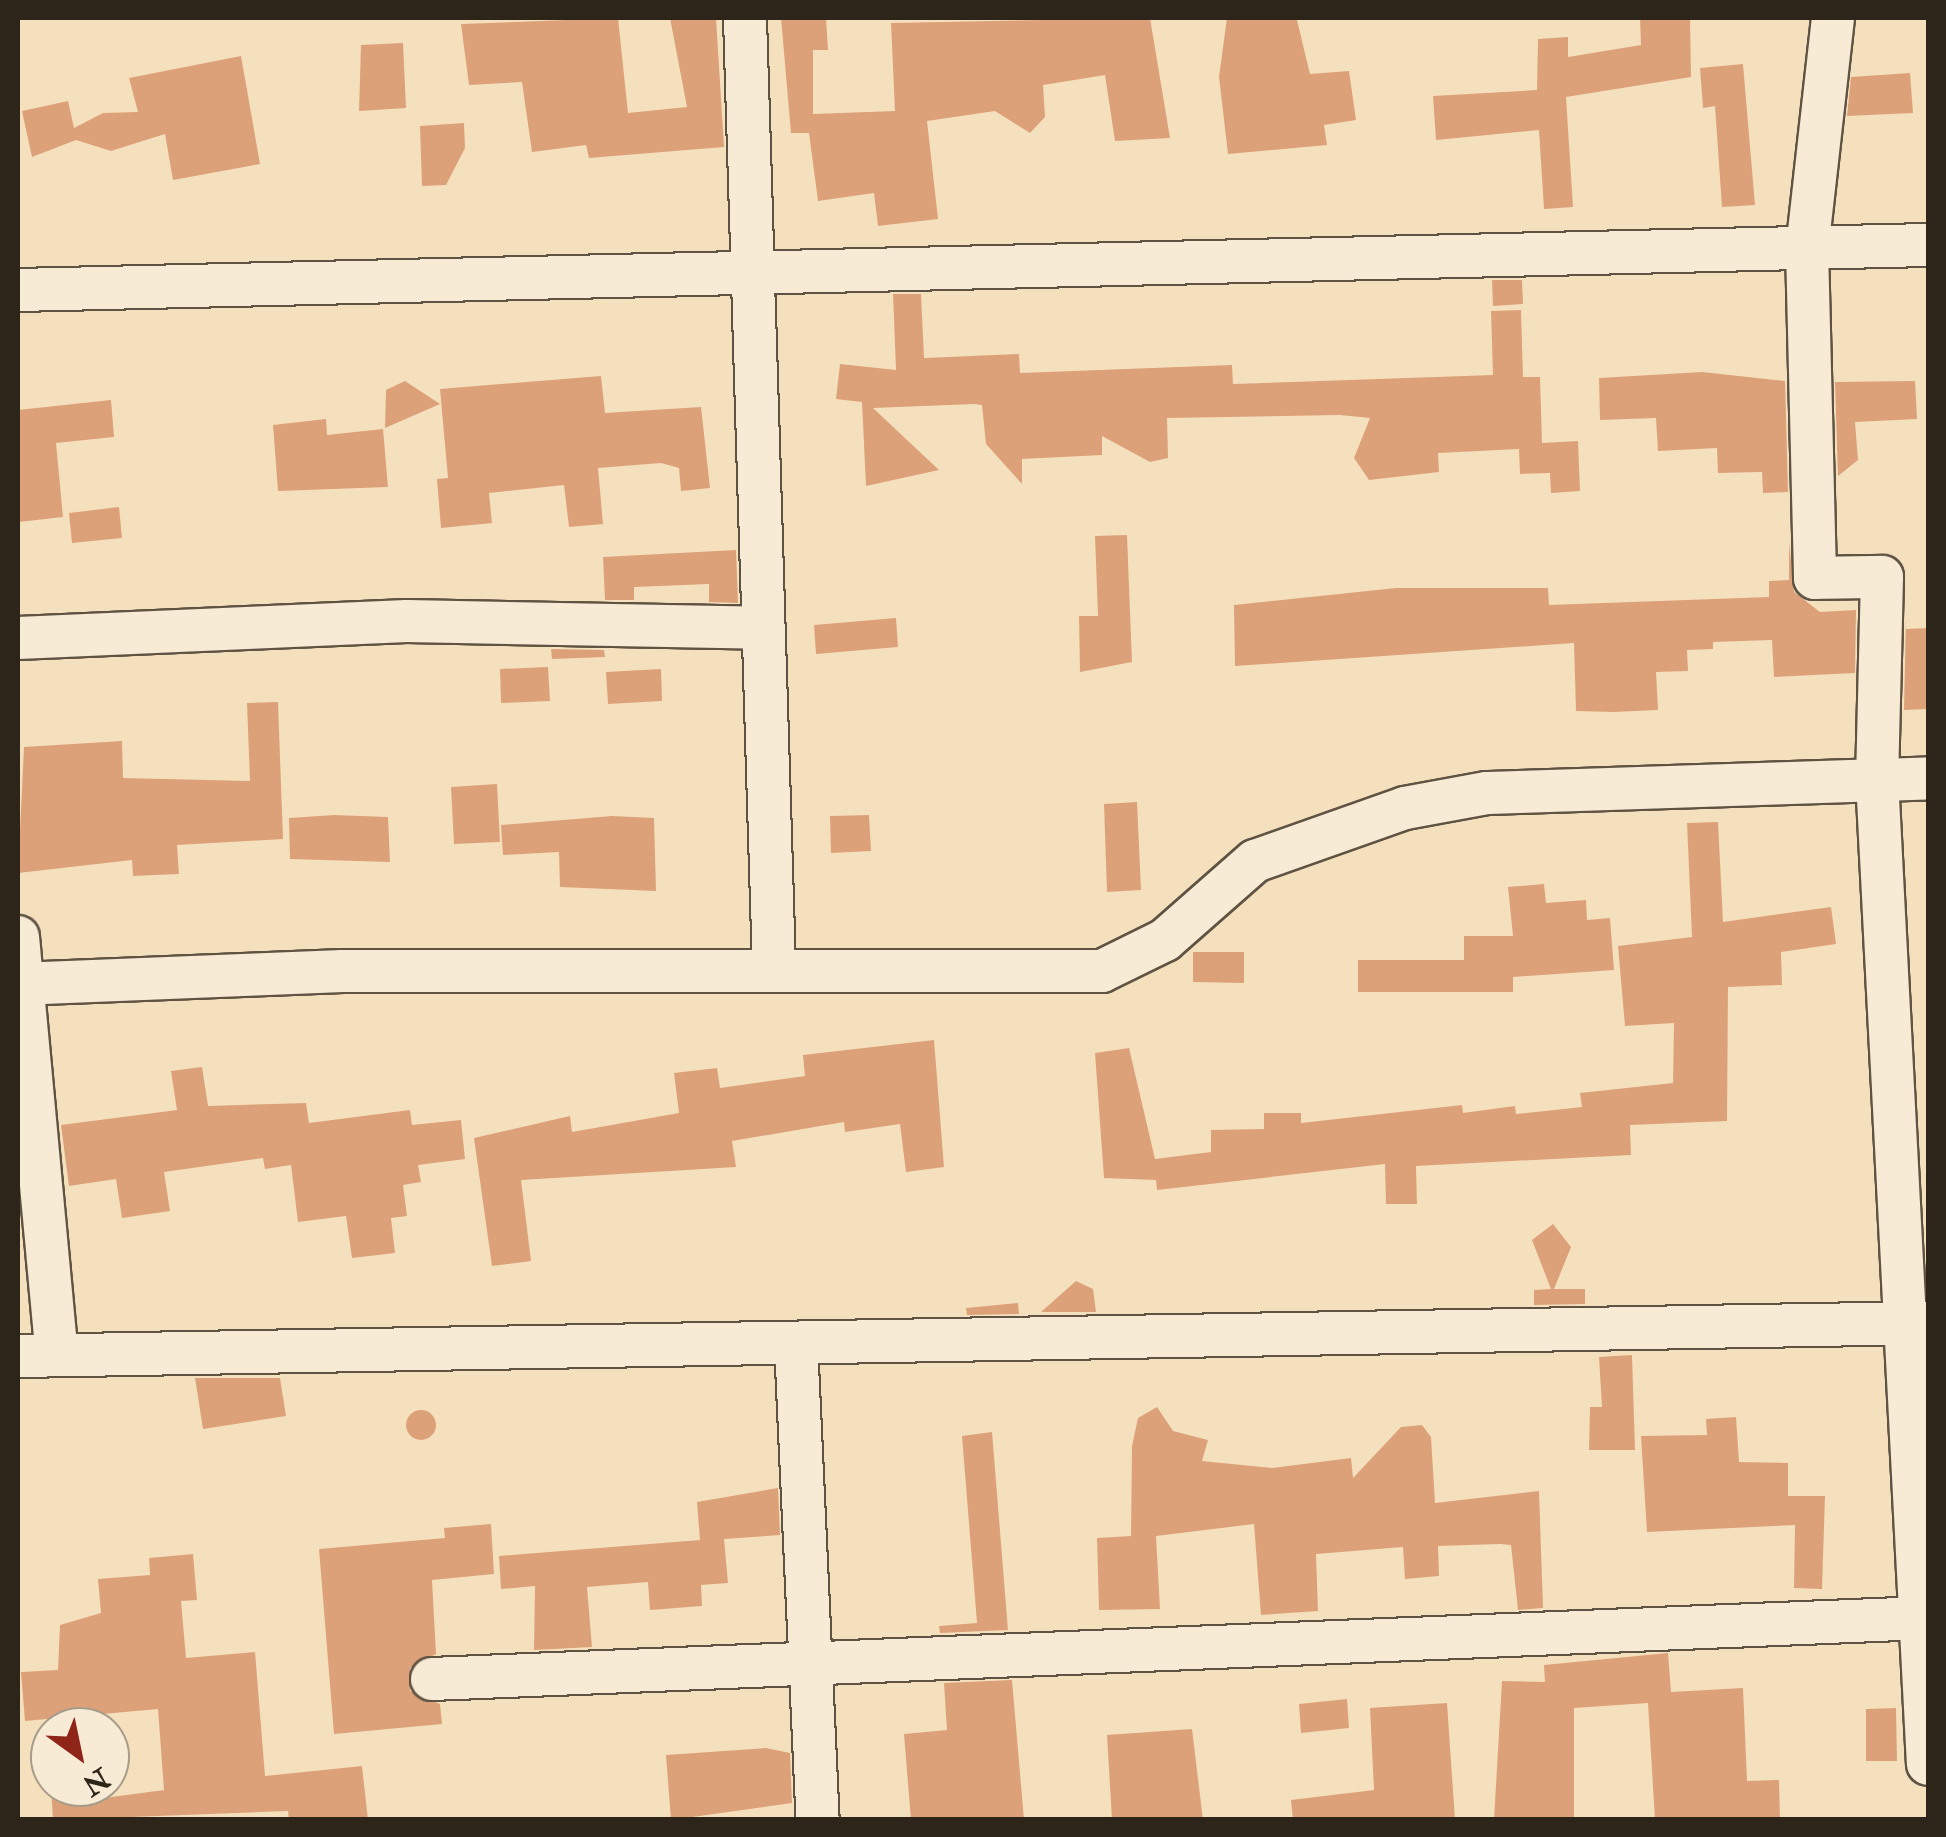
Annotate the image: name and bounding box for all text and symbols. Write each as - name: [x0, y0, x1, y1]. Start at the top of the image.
- north arrow: [30, 1707, 130, 1807]
- text: N: [75, 1759, 116, 1802]

